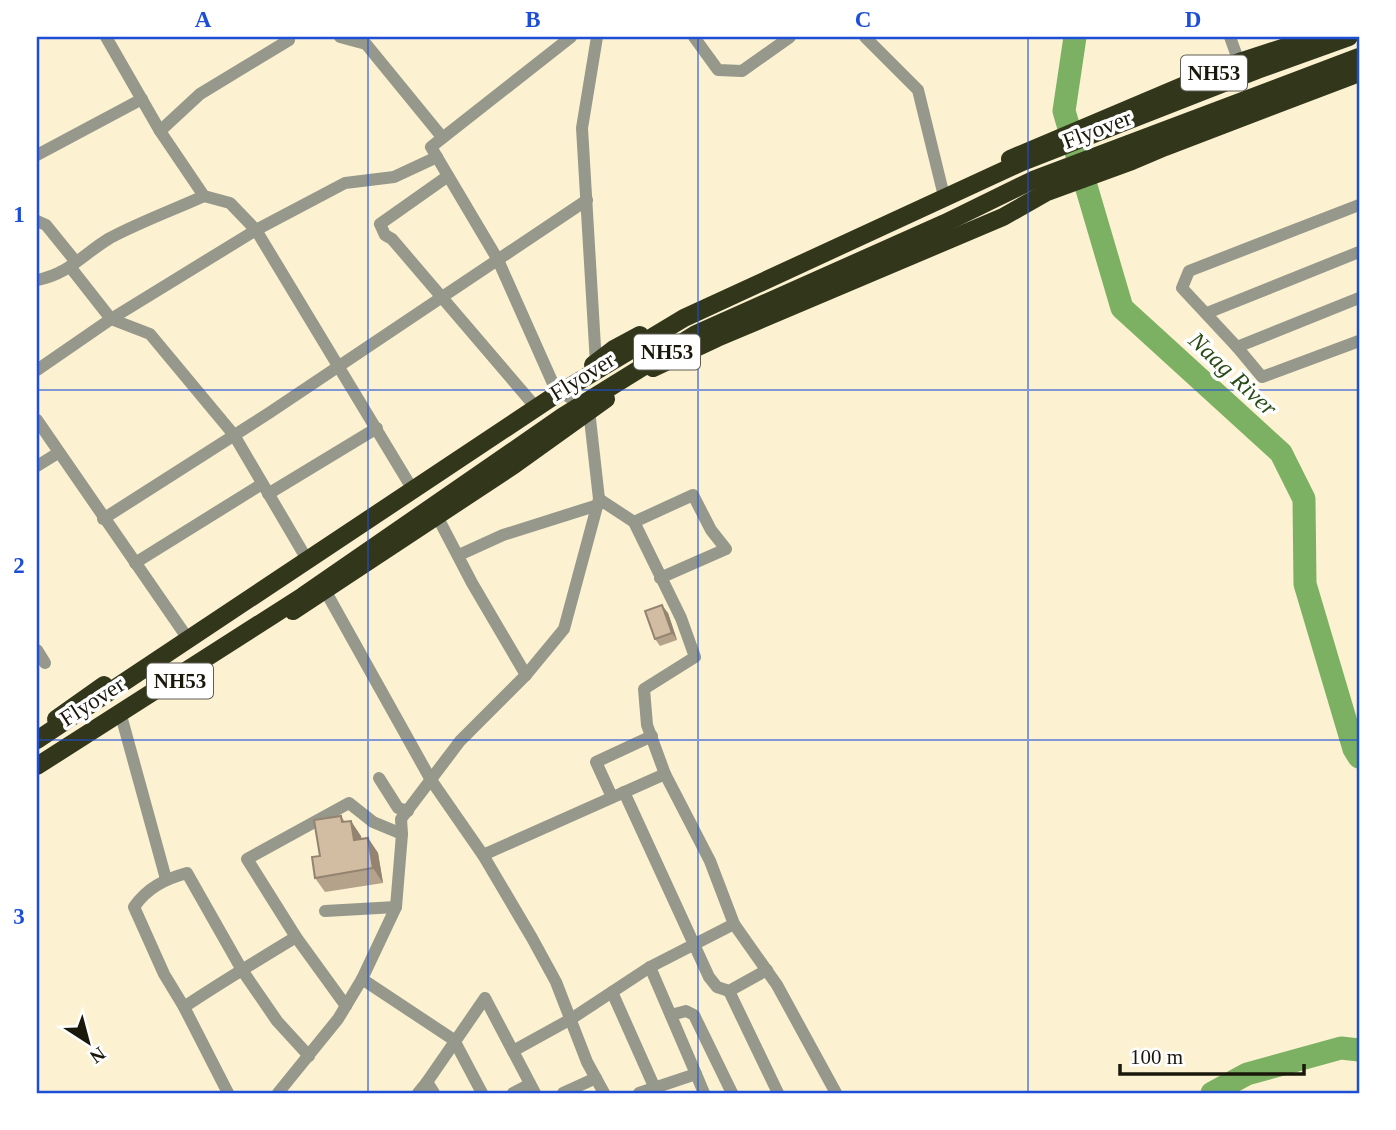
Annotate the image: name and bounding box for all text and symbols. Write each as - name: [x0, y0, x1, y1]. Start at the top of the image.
- text: A: [195, 7, 212, 32]
- text: B: [525, 7, 541, 32]
- text: C: [855, 7, 871, 32]
- text: D: [1185, 7, 1201, 32]
- road number: NH53: [1181, 56, 1247, 90]
- street label: Flyover: [1059, 105, 1135, 154]
- text: 1: [13, 202, 25, 227]
- water label: Naag River: [1183, 326, 1283, 421]
- road number: NH53: [634, 334, 700, 370]
- street label: Flyover: [545, 347, 620, 406]
- text: 2: [13, 553, 25, 578]
- road number: NH53: [147, 664, 213, 698]
- street label: Flyover: [55, 671, 129, 731]
- text: 3: [13, 904, 25, 929]
- north arrow: [52, 1007, 122, 1078]
- scale bar: [1120, 1032, 1303, 1076]
- text: N: [86, 1043, 109, 1068]
- text: 100 m: [1130, 1045, 1183, 1069]

